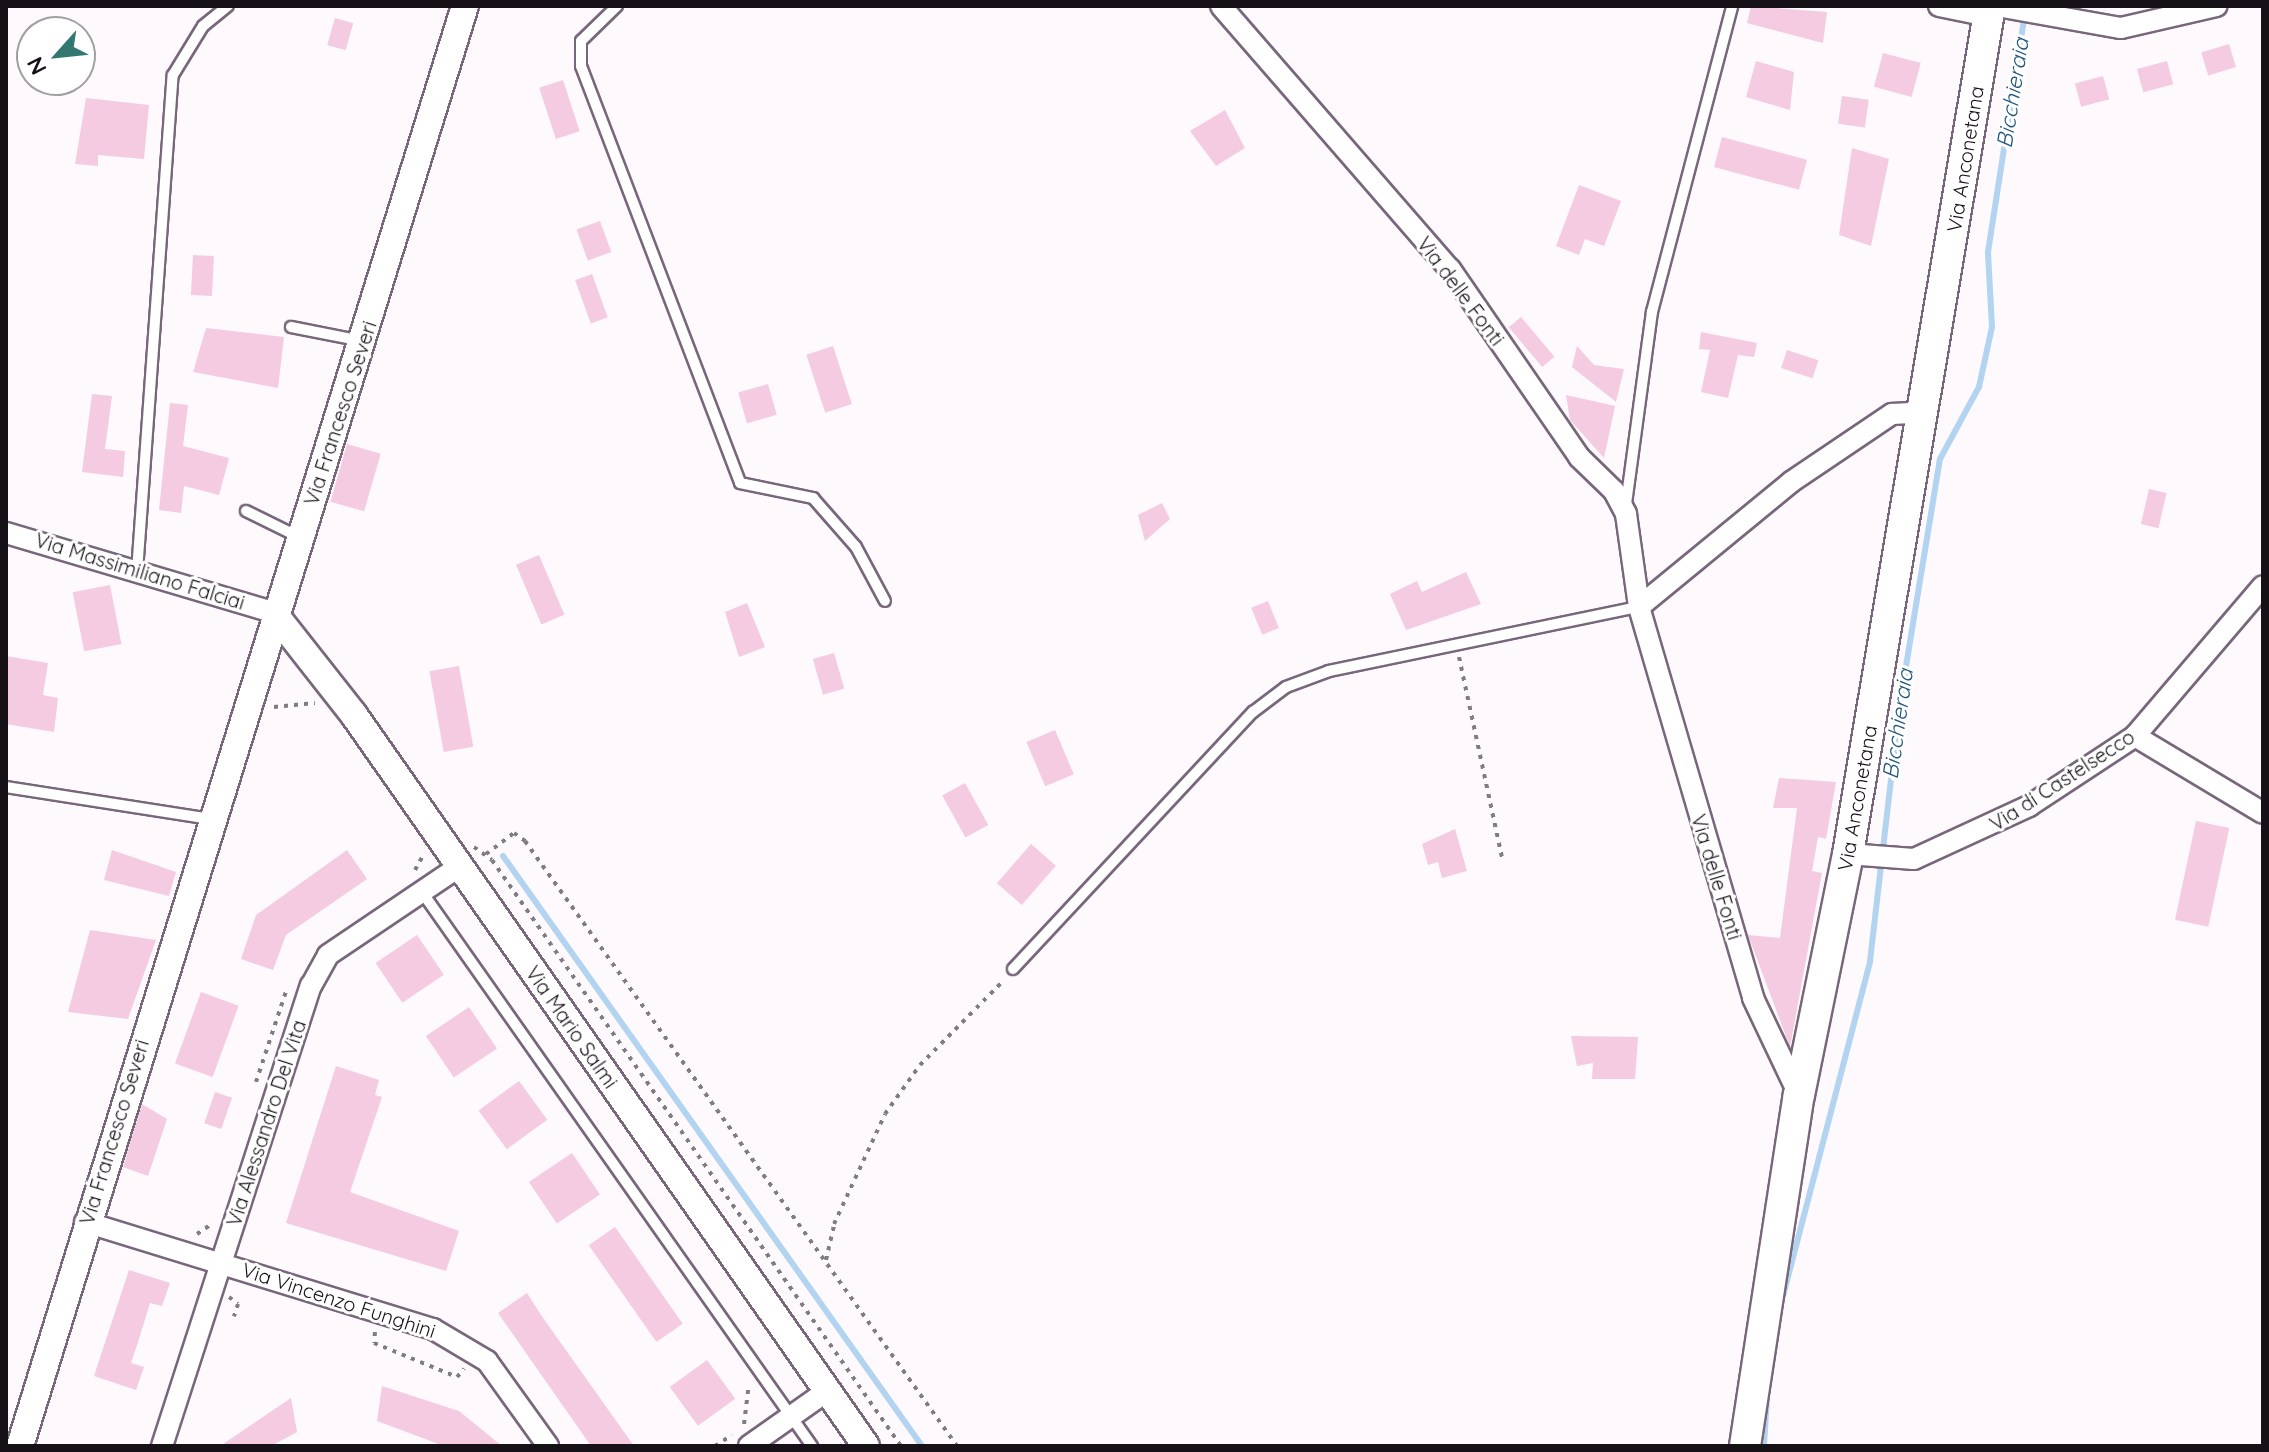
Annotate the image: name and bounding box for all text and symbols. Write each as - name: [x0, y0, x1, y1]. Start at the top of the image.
- north arrow: [16, 16, 96, 96]
- water label: Bicchieraia: [1991, 36, 2035, 150]
- text: N: [20, 52, 53, 80]
- street label: Via Anconetana: [1942, 84, 1988, 234]
- street label: Via delle Fonti: [1412, 232, 1510, 350]
- street label: Via Francesco Severi: [299, 318, 381, 508]
- street label: Via Massimiliano Falciai: [32, 528, 248, 614]
- water label: Bicchieraia: [1877, 667, 1919, 781]
- street label: Via Anconetana: [1832, 723, 1882, 873]
- street label: Via di Castelsecco: [1985, 724, 2139, 836]
- street label: Via delle Fonti: [1687, 811, 1747, 943]
- street label: Via Mario Salmi: [521, 961, 623, 1093]
- street label: Via Alessandro Del Vita: [221, 1017, 311, 1229]
- street label: Via Francesco Severi: [74, 1036, 154, 1228]
- street label: Via Vincenzo Funghini: [239, 1257, 439, 1343]

